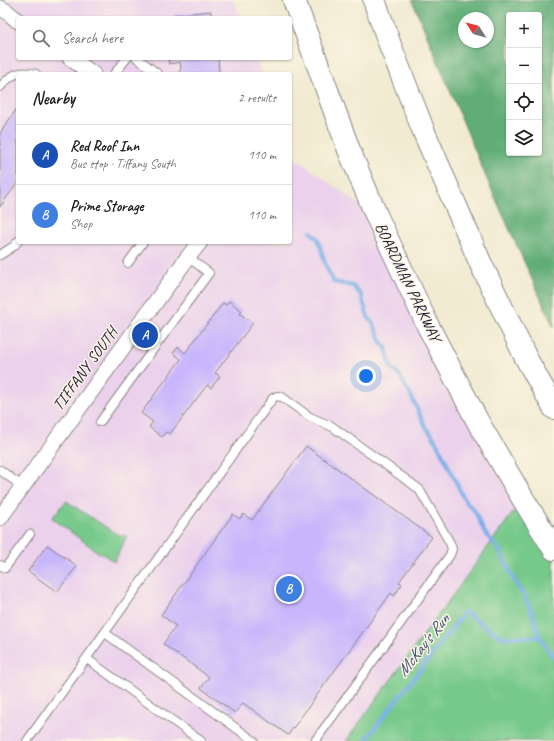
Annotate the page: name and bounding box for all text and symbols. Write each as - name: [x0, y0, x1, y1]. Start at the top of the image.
- north arrow: [458, 12, 494, 48]
- map controls: [506, 12, 542, 156]
- button: +: [506, 12, 542, 48]
- search box: [16, 16, 292, 60]
- icon: search: [30, 27, 52, 49]
- text: Search here: [62, 29, 123, 48]
- button: −: [506, 48, 542, 84]
- button: locate: [506, 84, 542, 120]
- text: Nearby: [32, 88, 75, 109]
- text: 2 results: [238, 90, 276, 106]
- button: layers: [506, 120, 542, 156]
- text: Red Roof Inn: [70, 137, 139, 156]
- text: A: [42, 147, 48, 163]
- text: 110 m: [248, 147, 276, 163]
- text: Bus stop · Tiffany South: [70, 156, 176, 172]
- text: Prime Storage: [70, 197, 144, 216]
- text: B: [42, 207, 48, 223]
- text: 110 m: [248, 207, 276, 223]
- text: Shop: [70, 216, 92, 232]
- street label: BOARDMAN PARKWAY: [370, 219, 447, 348]
- pin: A: [132, 320, 158, 350]
- street label: TIFFANY SOUTH: [48, 321, 124, 415]
- your location: [356, 366, 376, 386]
- pin: B: [276, 574, 302, 604]
- water label: McKay's Run: [392, 608, 455, 681]

